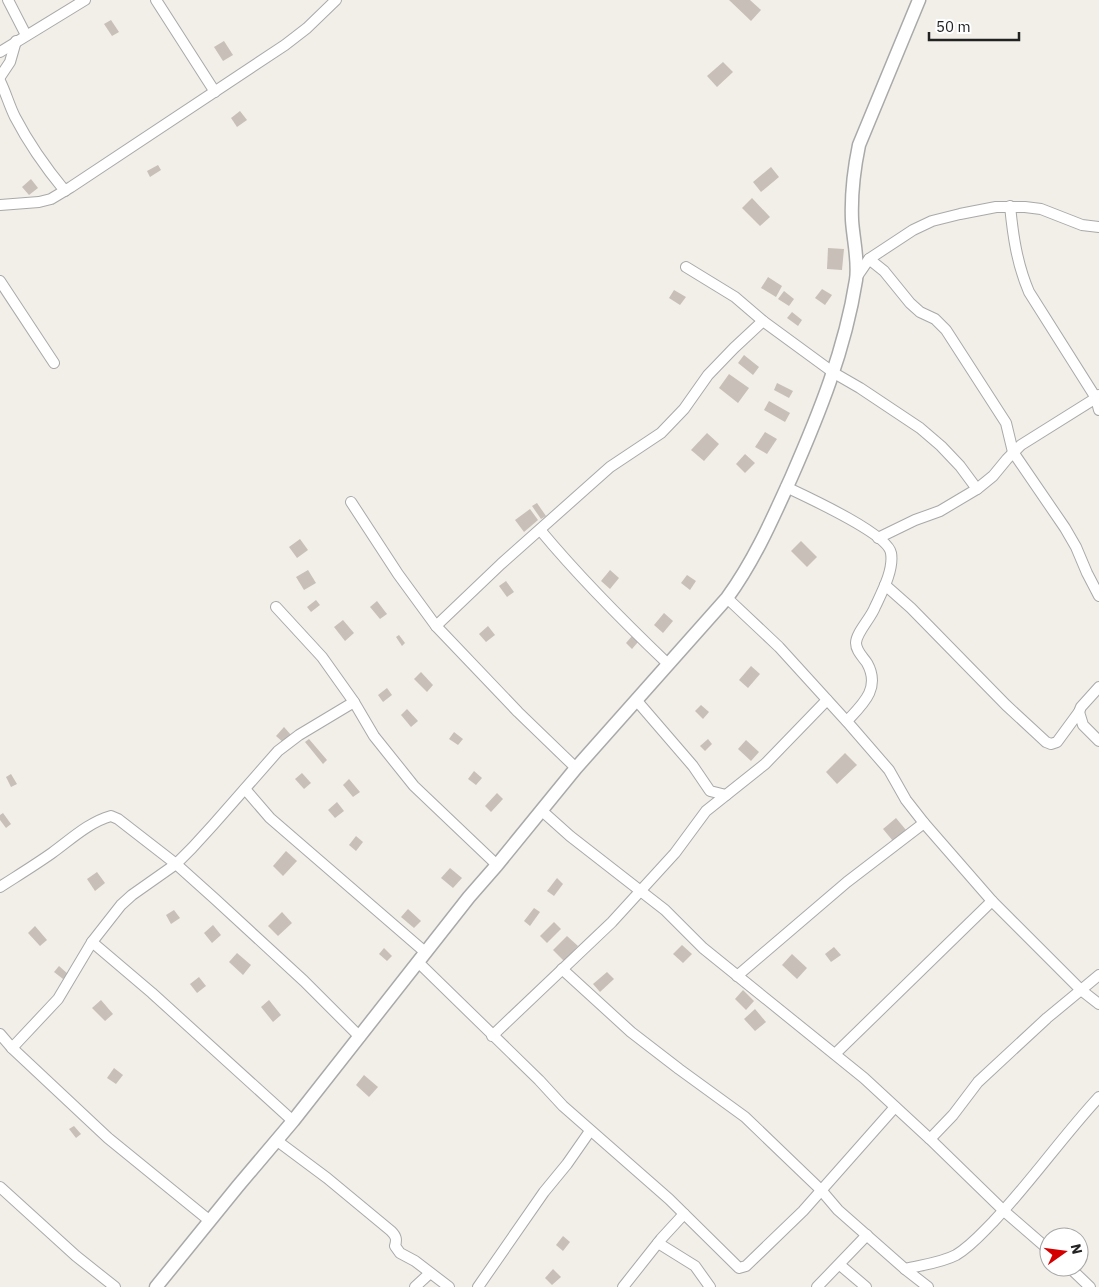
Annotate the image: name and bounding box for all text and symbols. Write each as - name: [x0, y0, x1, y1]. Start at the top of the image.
- scale bar: [929, 10, 1019, 42]
- text: 50 m: [936, 17, 971, 36]
- north arrow: [1039, 1227, 1089, 1277]
- text: N: [1067, 1242, 1087, 1256]

